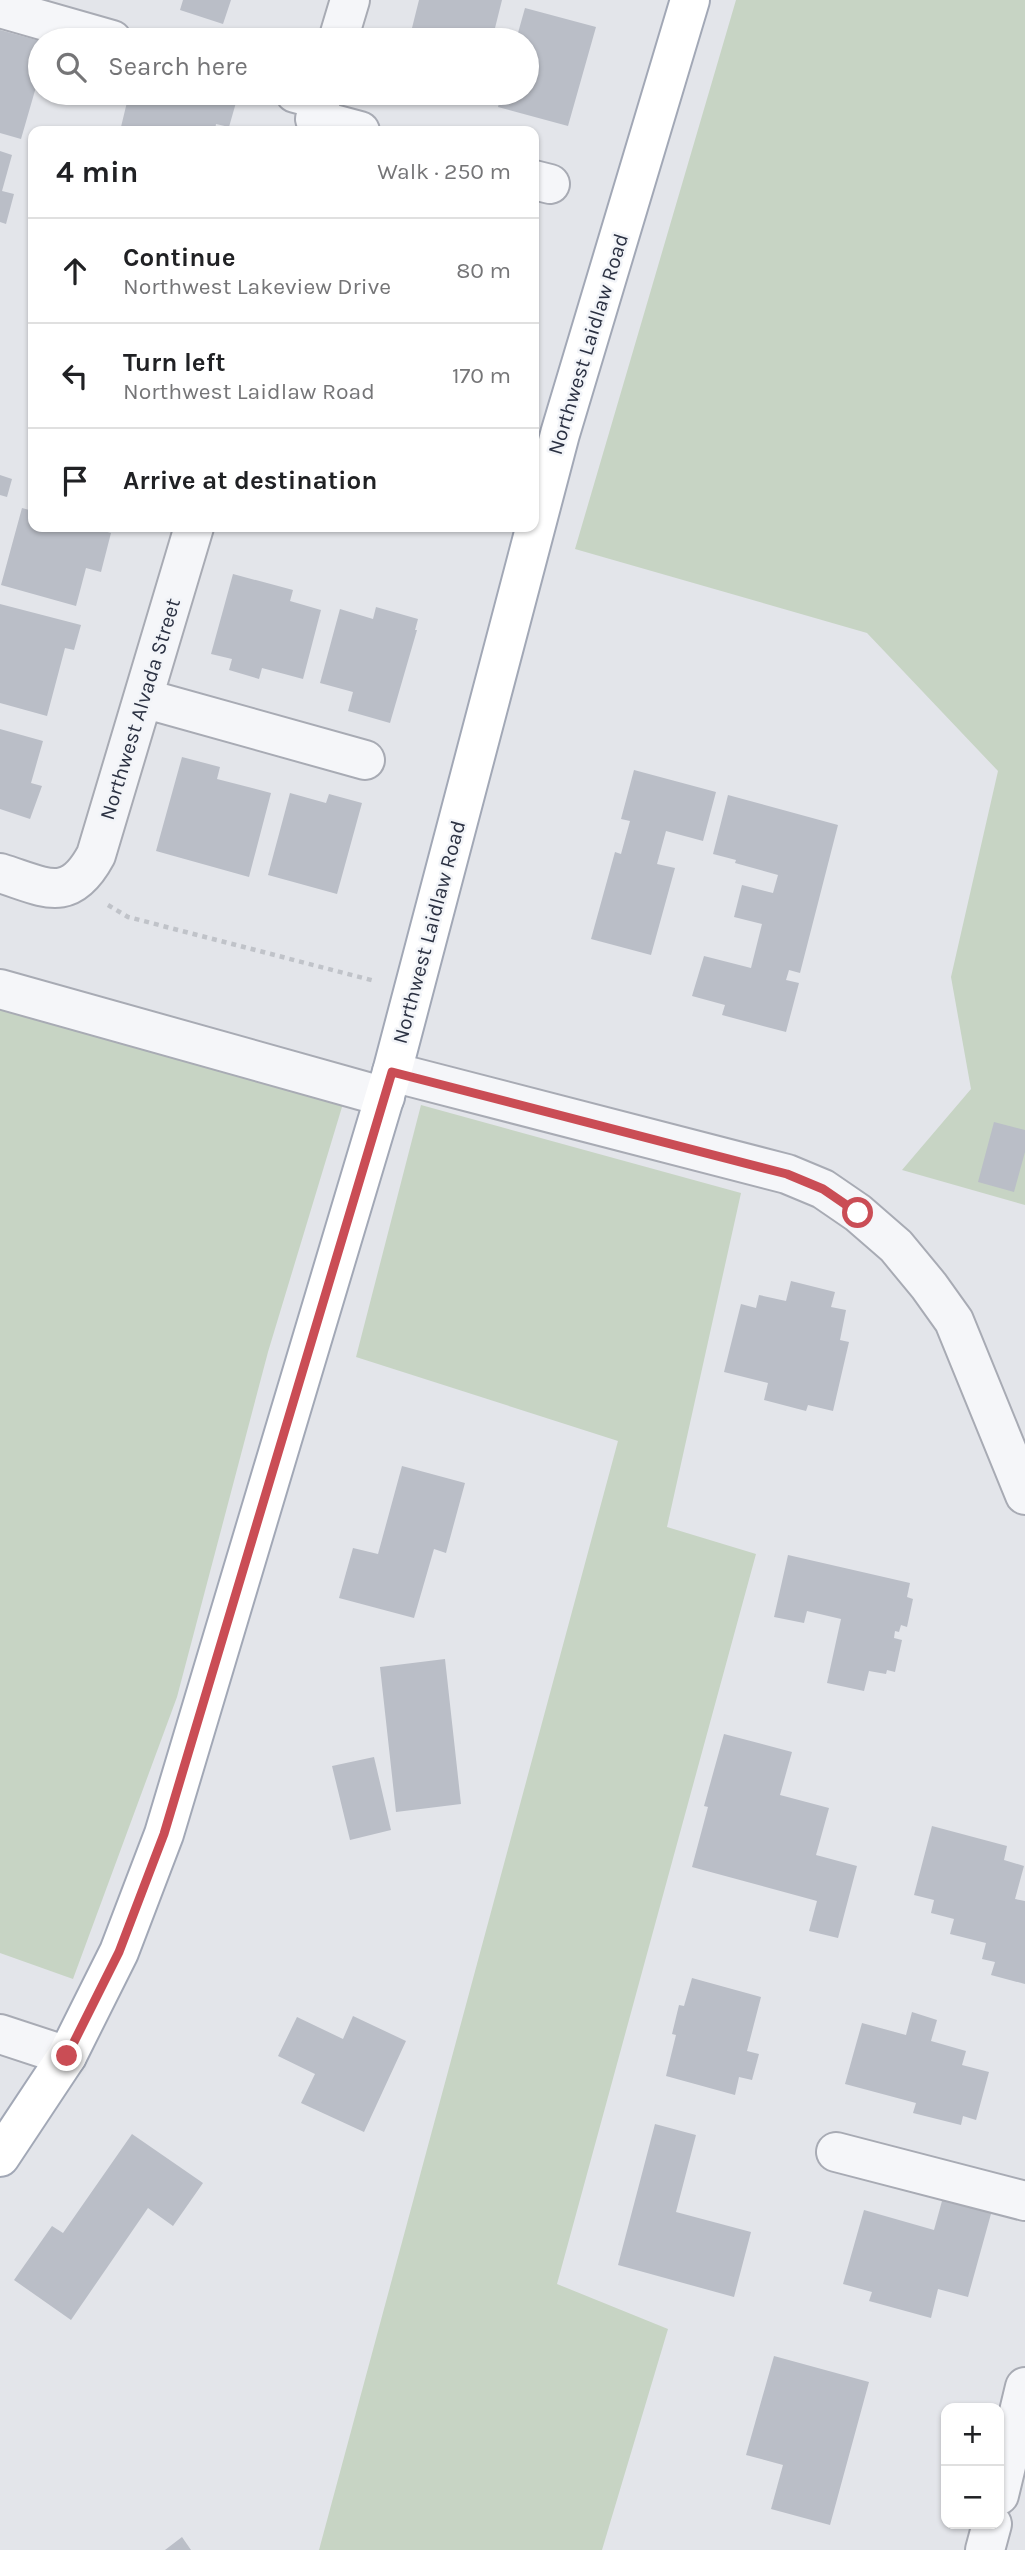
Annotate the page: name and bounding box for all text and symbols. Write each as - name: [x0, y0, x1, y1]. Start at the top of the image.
- search box: [28, 28, 539, 105]
- icon: search: [52, 48, 90, 86]
- text: Search here: [108, 51, 248, 82]
- text: 4 min: [56, 154, 138, 190]
- text: Walk · 250 m: [377, 158, 511, 185]
- street label: Northwest Laidlaw Road: [543, 231, 633, 457]
- text: Continue: [123, 242, 235, 273]
- icon: ahead: [56, 252, 94, 290]
- text: 80 m: [456, 257, 511, 284]
- text: Northwest Lakeview Drive: [123, 273, 391, 300]
- text: Turn left: [123, 347, 225, 378]
- icon: left: [56, 357, 94, 395]
- text: 170 m: [452, 362, 511, 389]
- text: Northwest Laidlaw Road: [123, 378, 375, 405]
- icon: arrive: [56, 462, 94, 500]
- text: Arrive at destination: [123, 465, 377, 496]
- street label: Northwest Alvada Street: [95, 595, 185, 823]
- street label: Northwest Laidlaw Road: [388, 818, 470, 1046]
- route start: [842, 1197, 873, 1228]
- route end: [51, 2040, 82, 2071]
- map controls: [941, 2403, 1004, 2529]
- button: +: [941, 2403, 1004, 2466]
- button: −: [941, 2466, 1004, 2529]

